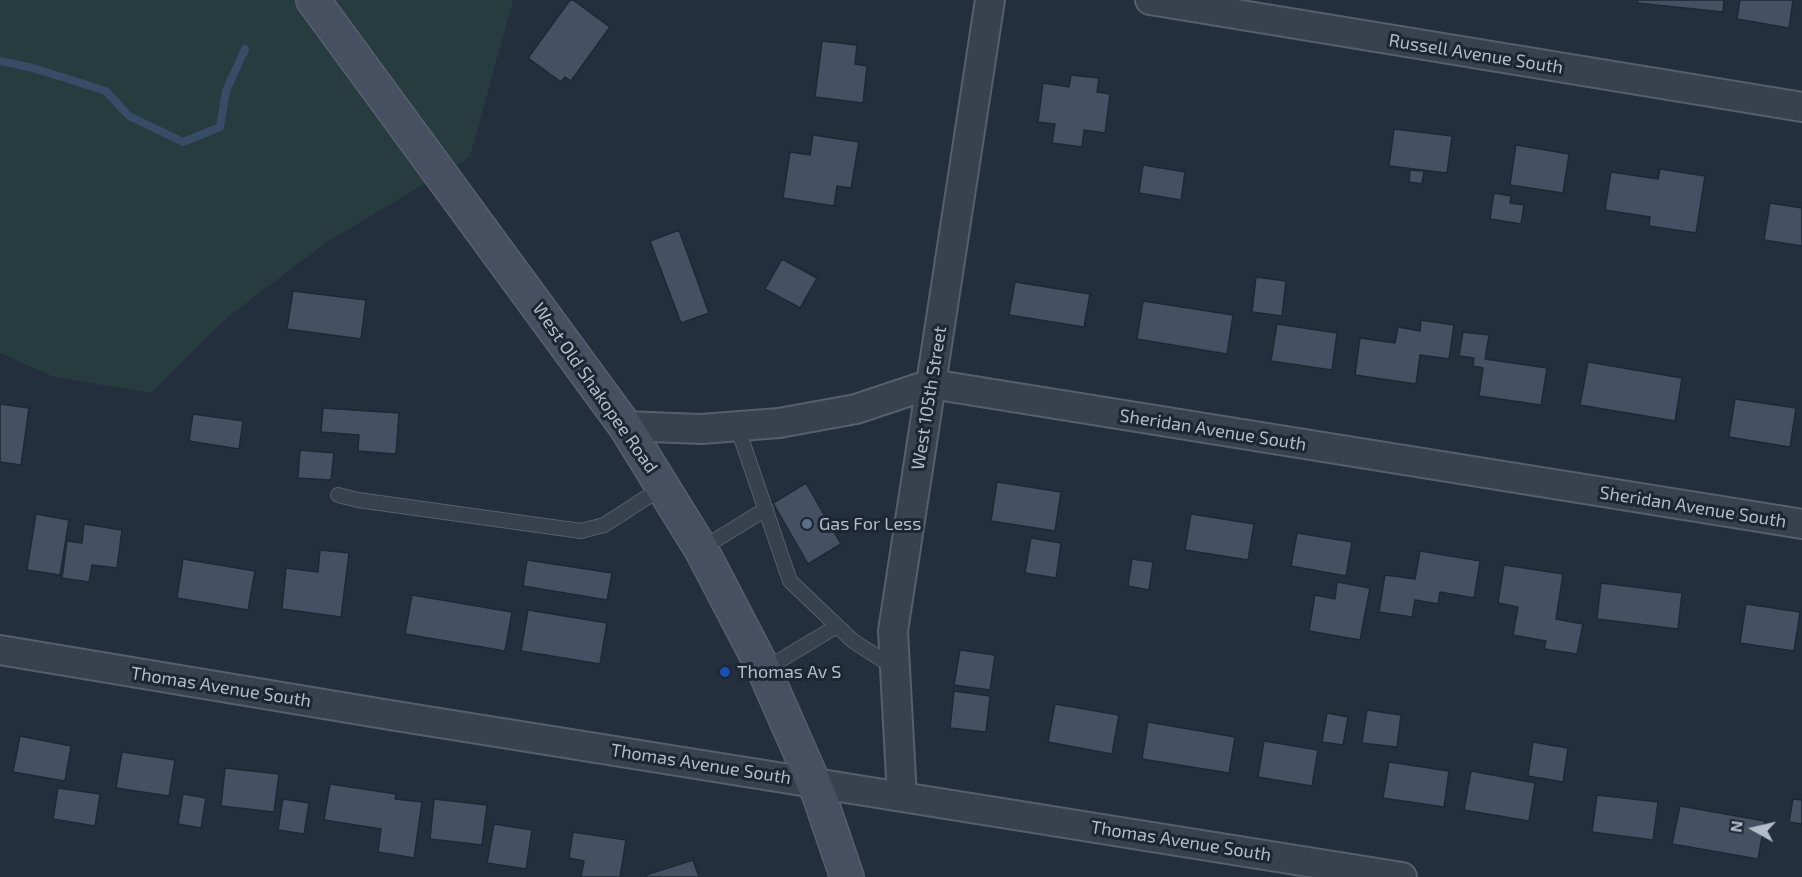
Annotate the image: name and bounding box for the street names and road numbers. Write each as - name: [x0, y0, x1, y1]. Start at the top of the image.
- street label: Russell Avenue South: [1387, 30, 1565, 78]
- street label: West Old Shakopee Road: [528, 299, 662, 477]
- street label: West 105th Street: [907, 324, 951, 472]
- street label: Sheridan Avenue South: [1118, 405, 1308, 455]
- street label: Sheridan Avenue South: [1598, 482, 1788, 532]
- street label: Thomas Avenue South: [129, 662, 313, 712]
- street label: Thomas Avenue South: [609, 739, 793, 789]
- street label: Thomas Avenue South: [1089, 816, 1273, 866]

